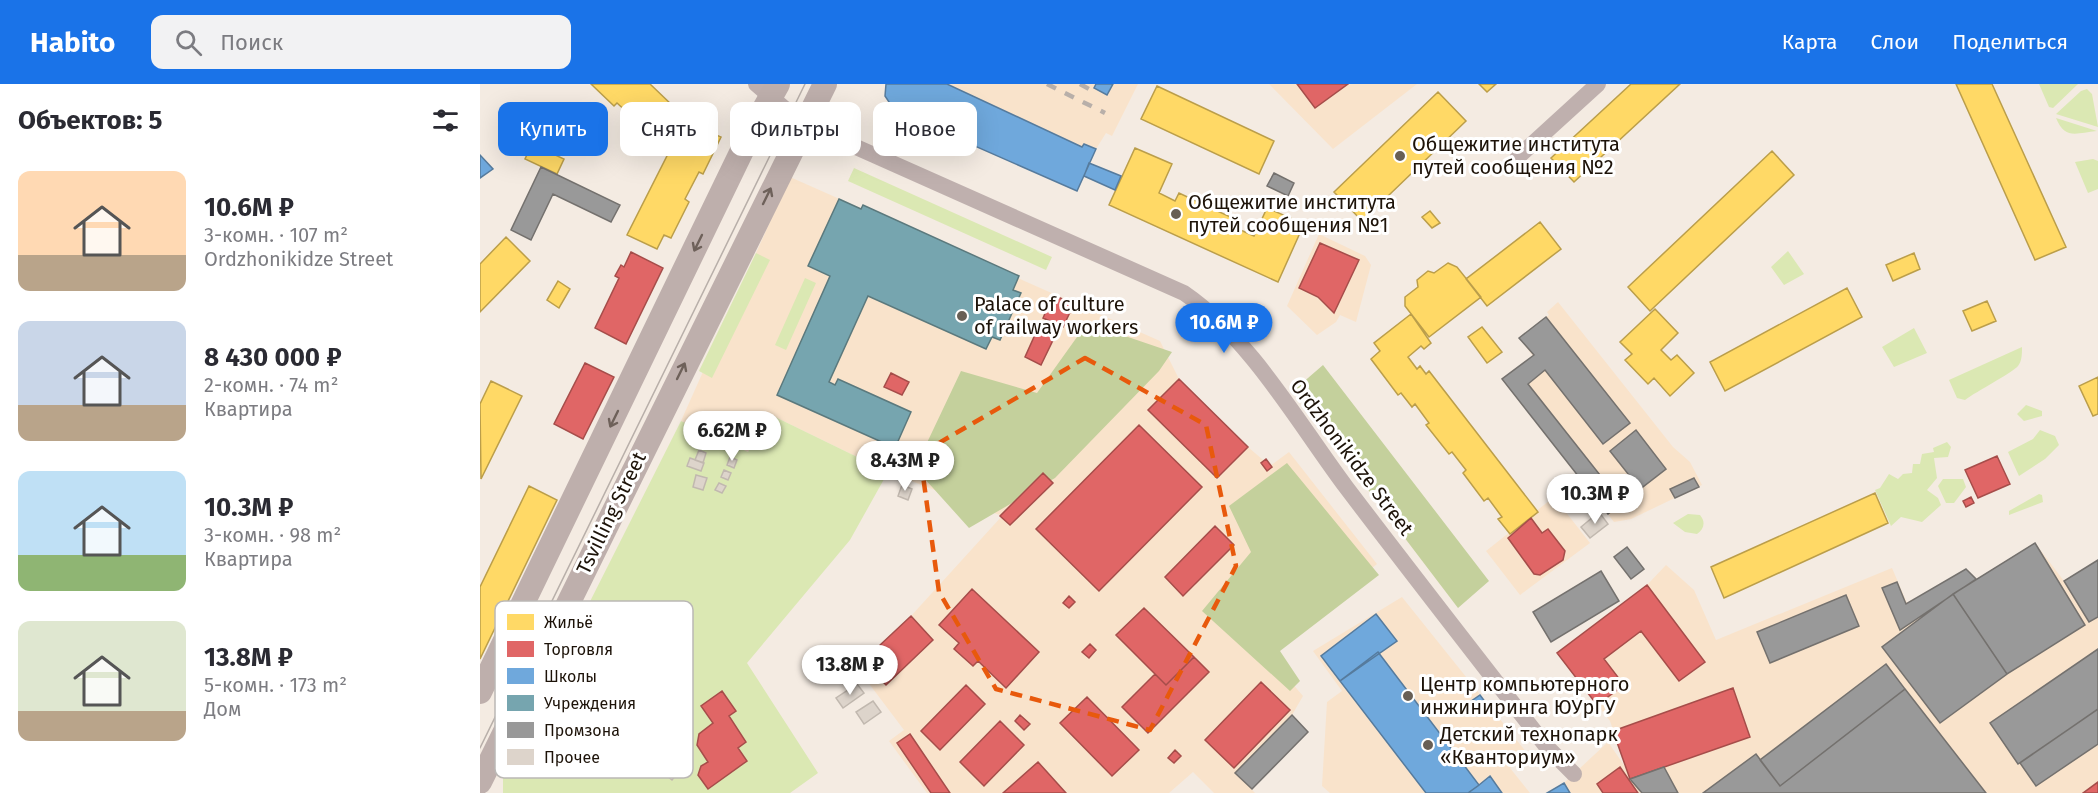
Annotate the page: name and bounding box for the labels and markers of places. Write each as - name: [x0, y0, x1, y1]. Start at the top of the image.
- place label: Общежитие института путей сообщения №2: [1412, 132, 1620, 179]
- marker: Общежитие института путей сообщения №2: [1393, 149, 1407, 163]
- place label: Общежитие института путей сообщения №1: [1188, 190, 1396, 237]
- marker: Общежитие института путей сообщения №1: [1169, 207, 1183, 221]
- place label: Palace of culture of railway workers: [974, 292, 1138, 339]
- pin: 10.6M ₽: [1169, 303, 1279, 354]
- marker: Palace of culture of railway workers: [955, 309, 969, 323]
- pin: 6.62M ₽: [677, 411, 787, 462]
- pin: 8.43M ₽: [850, 441, 960, 492]
- pin: 10.3M ₽: [1540, 474, 1650, 525]
- pin: 13.8M ₽: [795, 645, 905, 696]
- place label: Центр компьютерного инжиниринга ЮУрГУ: [1420, 672, 1629, 719]
- marker: Центр компьютерного инжиниринга ЮУрГУ: [1401, 689, 1415, 703]
- place label: Детский технопарк «Кванториум»: [1439, 722, 1618, 769]
- marker: Детский технопарк «Кванториум»: [1421, 738, 1435, 752]

